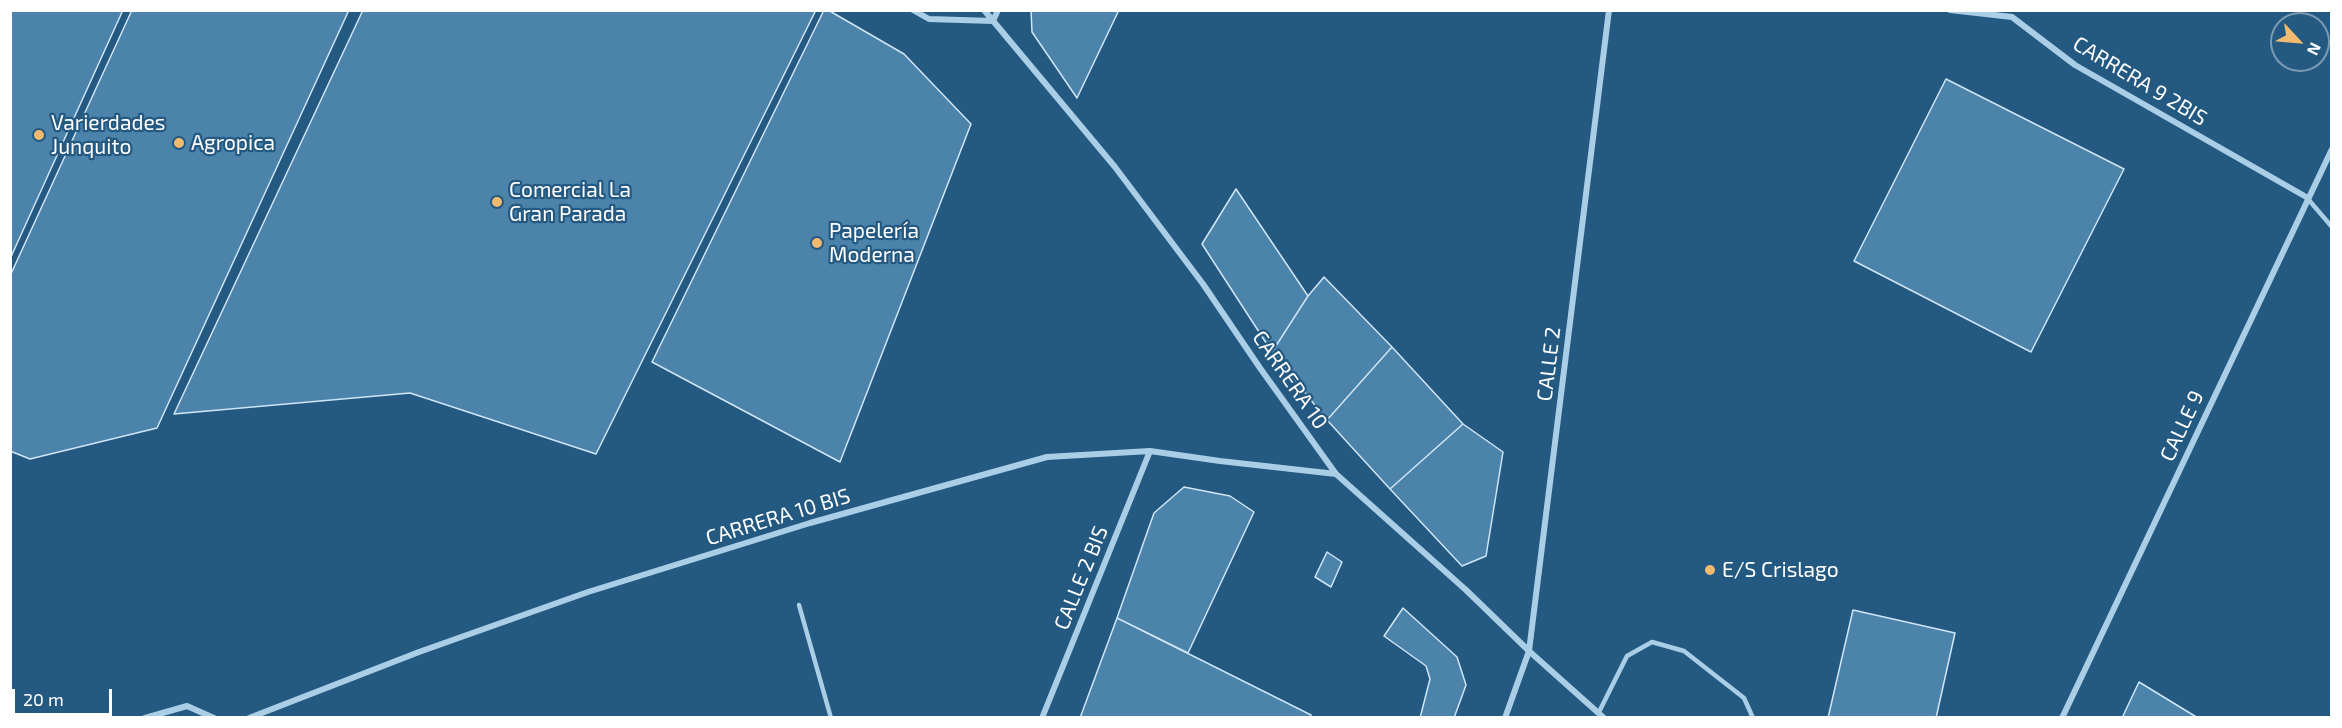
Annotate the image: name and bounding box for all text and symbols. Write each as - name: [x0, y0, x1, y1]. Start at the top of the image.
- north arrow: [2270, 12, 2330, 72]
- street label: CARRERA 9 2BIS: [2068, 31, 2212, 131]
- text: N: [2304, 40, 2326, 59]
- place label: Varierdades Junquito: [51, 110, 165, 160]
- marker: Varierdades Junquito: [32, 128, 46, 142]
- place label: Agropica: [191, 130, 275, 156]
- marker: Agropica: [172, 136, 186, 150]
- place label: Comercial La Gran Parada: [509, 177, 631, 227]
- marker: Comercial La Gran Parada: [490, 195, 504, 209]
- place label: Papelería Moderna: [829, 218, 919, 268]
- marker: Papelería Moderna: [810, 236, 824, 250]
- street label: CALLE 2: [1532, 325, 1566, 403]
- street label: CARRERA 10: [1247, 326, 1333, 434]
- street label: CALLE 9: [2155, 387, 2209, 465]
- street label: CARRERA 10 BIS: [703, 483, 853, 551]
- street label: CALLE 2 BIS: [1049, 522, 1113, 634]
- place label: E/S Crislago: [1722, 557, 1839, 583]
- marker: E/S Crislago: [1703, 563, 1717, 577]
- scale bar: [15, 677, 116, 715]
- text: 20 m: [23, 688, 64, 710]

